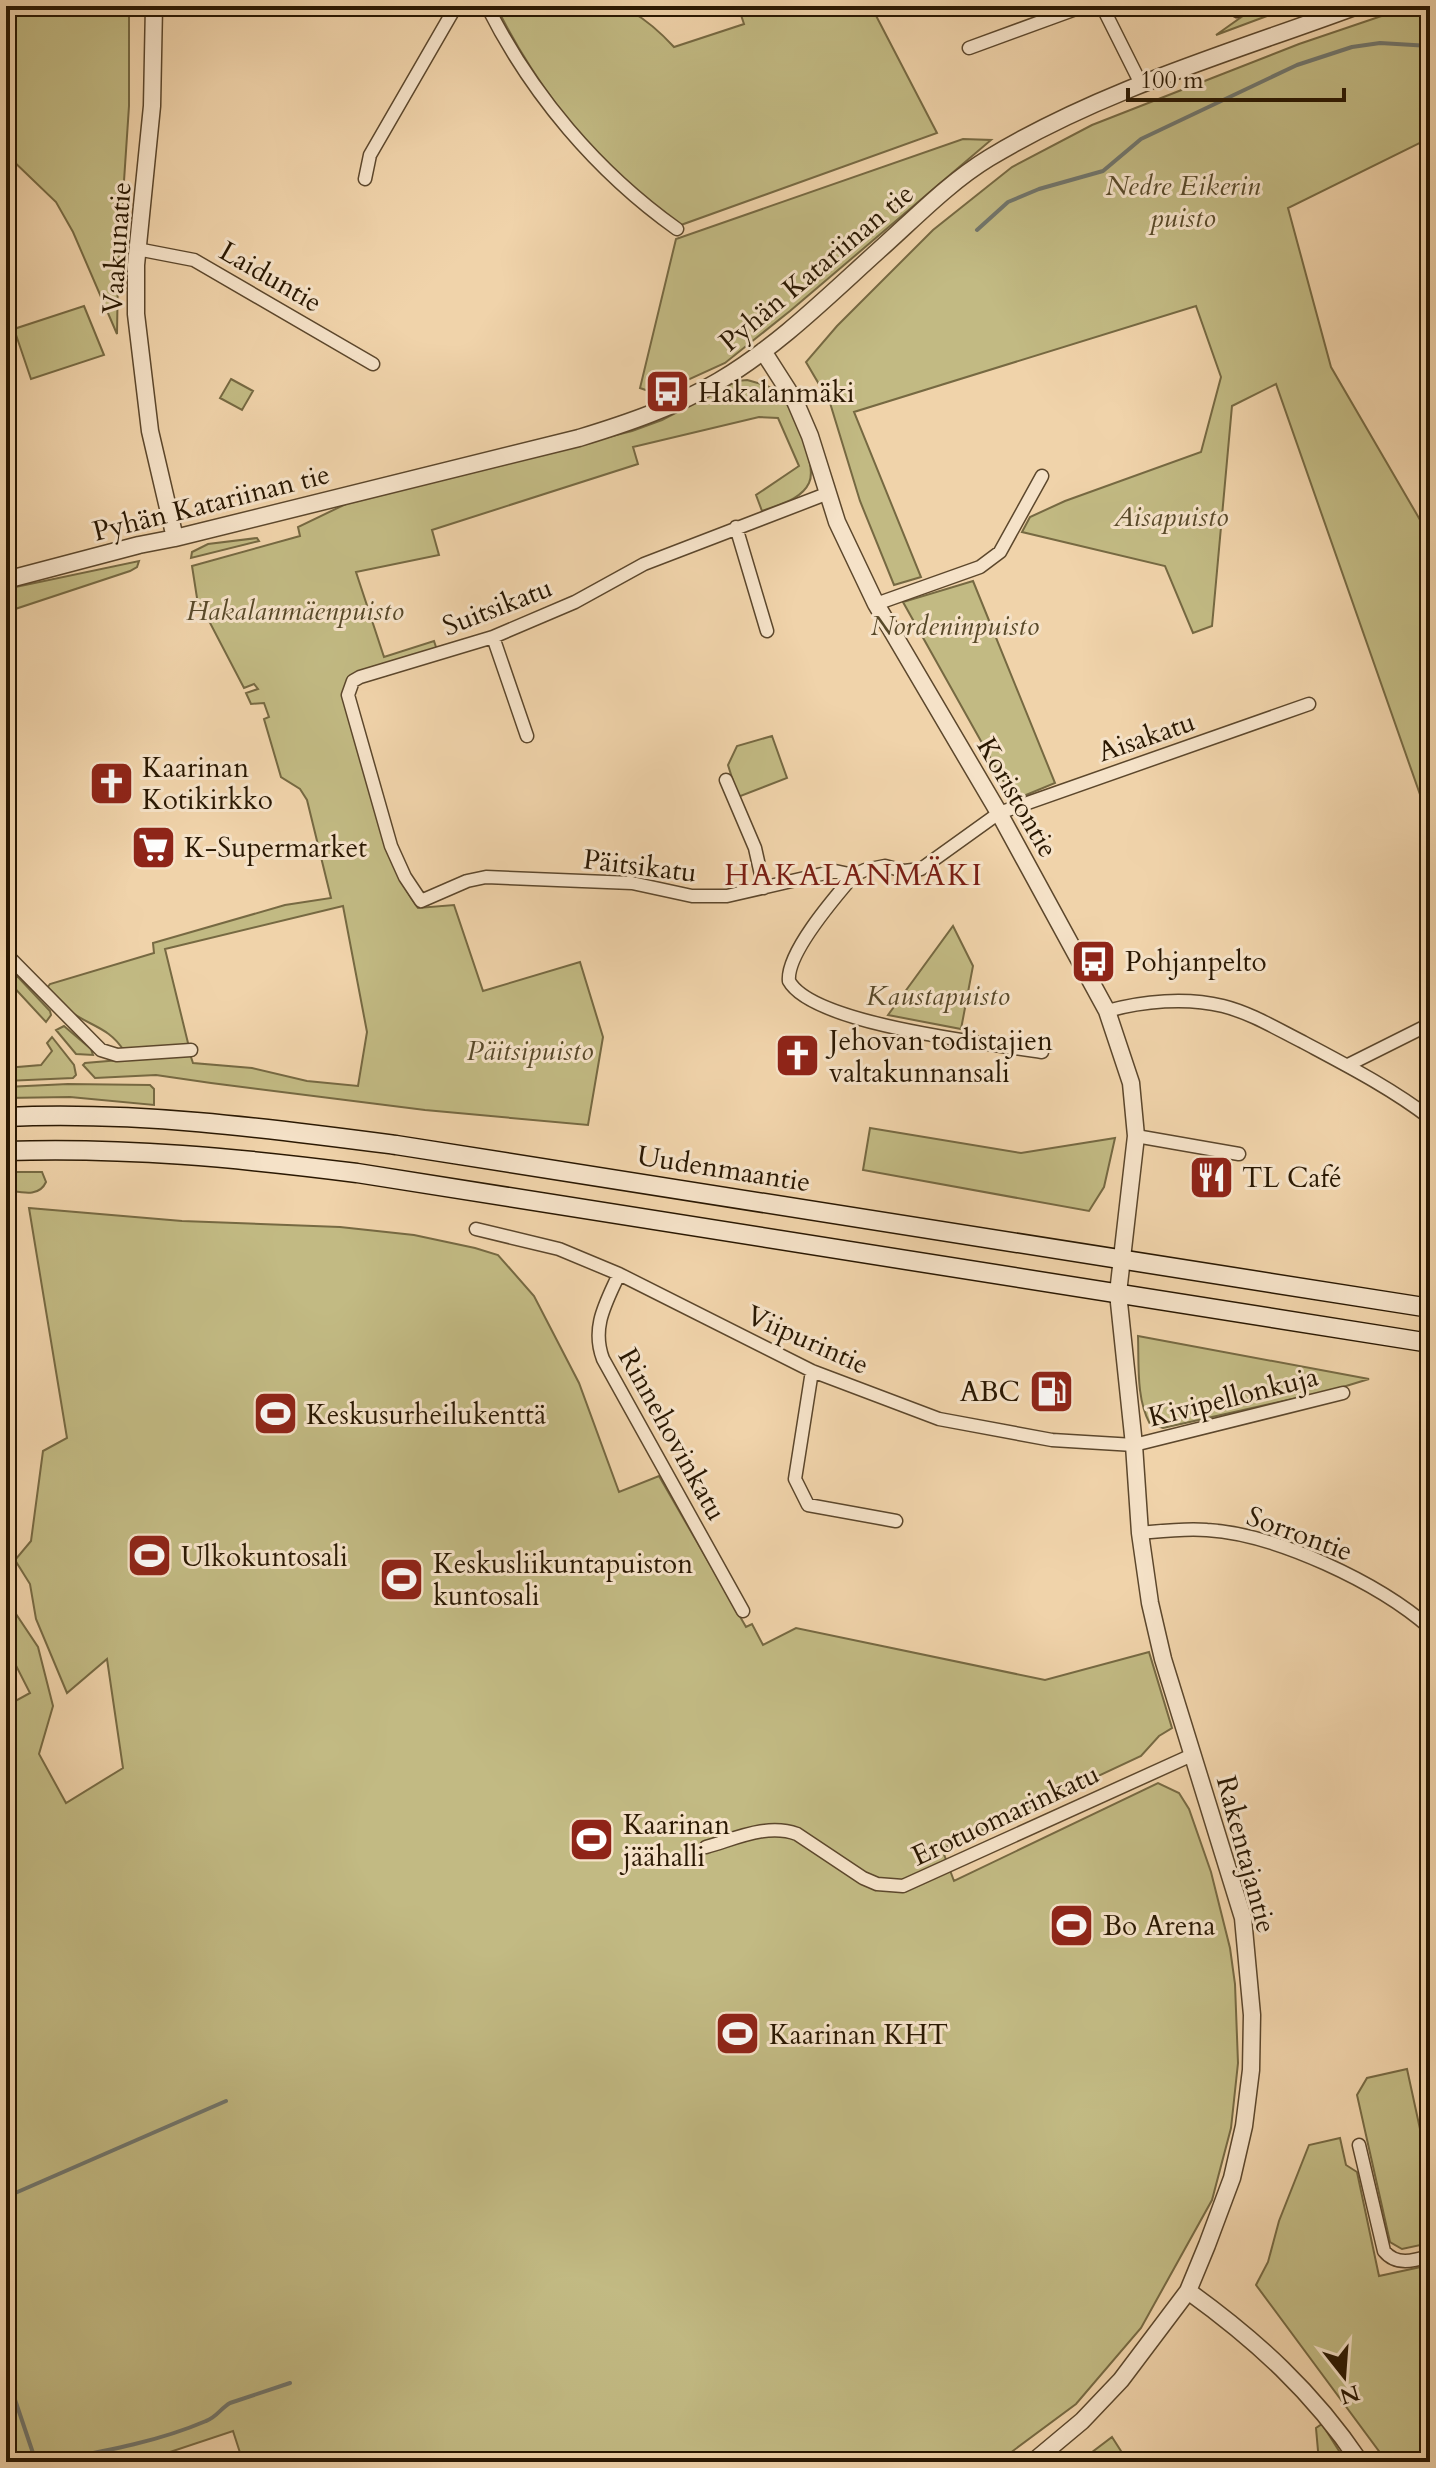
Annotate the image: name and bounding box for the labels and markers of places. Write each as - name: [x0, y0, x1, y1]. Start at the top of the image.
- bus stop icon: Hakalanmäki: [643, 368, 691, 416]
- place label: Hakalanmäki: [698, 374, 855, 412]
- place label: Kaarinan Kotikirkko: [142, 749, 273, 819]
- church icon: Kaarinan Kotikirkko: [87, 759, 135, 807]
- supermarket icon: K-Supermarket: [129, 823, 177, 871]
- place label: K-Supermarket: [184, 829, 367, 867]
- bus stop icon: Pohjanpelto: [1070, 937, 1118, 985]
- place label: Pohjanpelto: [1125, 943, 1267, 981]
- place label: Jehovan todistajien valtakunnansali: [825, 1022, 1053, 1092]
- church icon: Jehovan todistajien valtakunnansali: [774, 1032, 822, 1080]
- restaurant icon: TL Café: [1187, 1153, 1235, 1201]
- place label: TL Café: [1242, 1159, 1342, 1197]
- fuel station icon: ABC: [1027, 1367, 1075, 1415]
- place label: ABC: [960, 1373, 1020, 1411]
- sports icon: Keskusurheilukenttä: [251, 1390, 299, 1438]
- place label: Keskusurheilukenttä: [306, 1396, 546, 1434]
- sports icon: Ulkokuntosali: [126, 1532, 174, 1580]
- place label: Ulkokuntosali: [181, 1538, 348, 1576]
- place label: Keskusliikuntapuiston kuntosali: [433, 1545, 693, 1615]
- sports icon: Keskusliikuntapuiston kuntosali: [378, 1555, 426, 1603]
- place label: Kaarinan jäähalli: [619, 1806, 730, 1876]
- sports icon: Kaarinan jäähalli: [568, 1816, 616, 1864]
- sports icon: Bo Arena: [1048, 1901, 1096, 1949]
- place label: Bo Arena: [1103, 1907, 1216, 1945]
- sports icon: Kaarinan KHT: [714, 2010, 762, 2058]
- place label: Kaarinan KHT: [769, 2016, 948, 2054]

